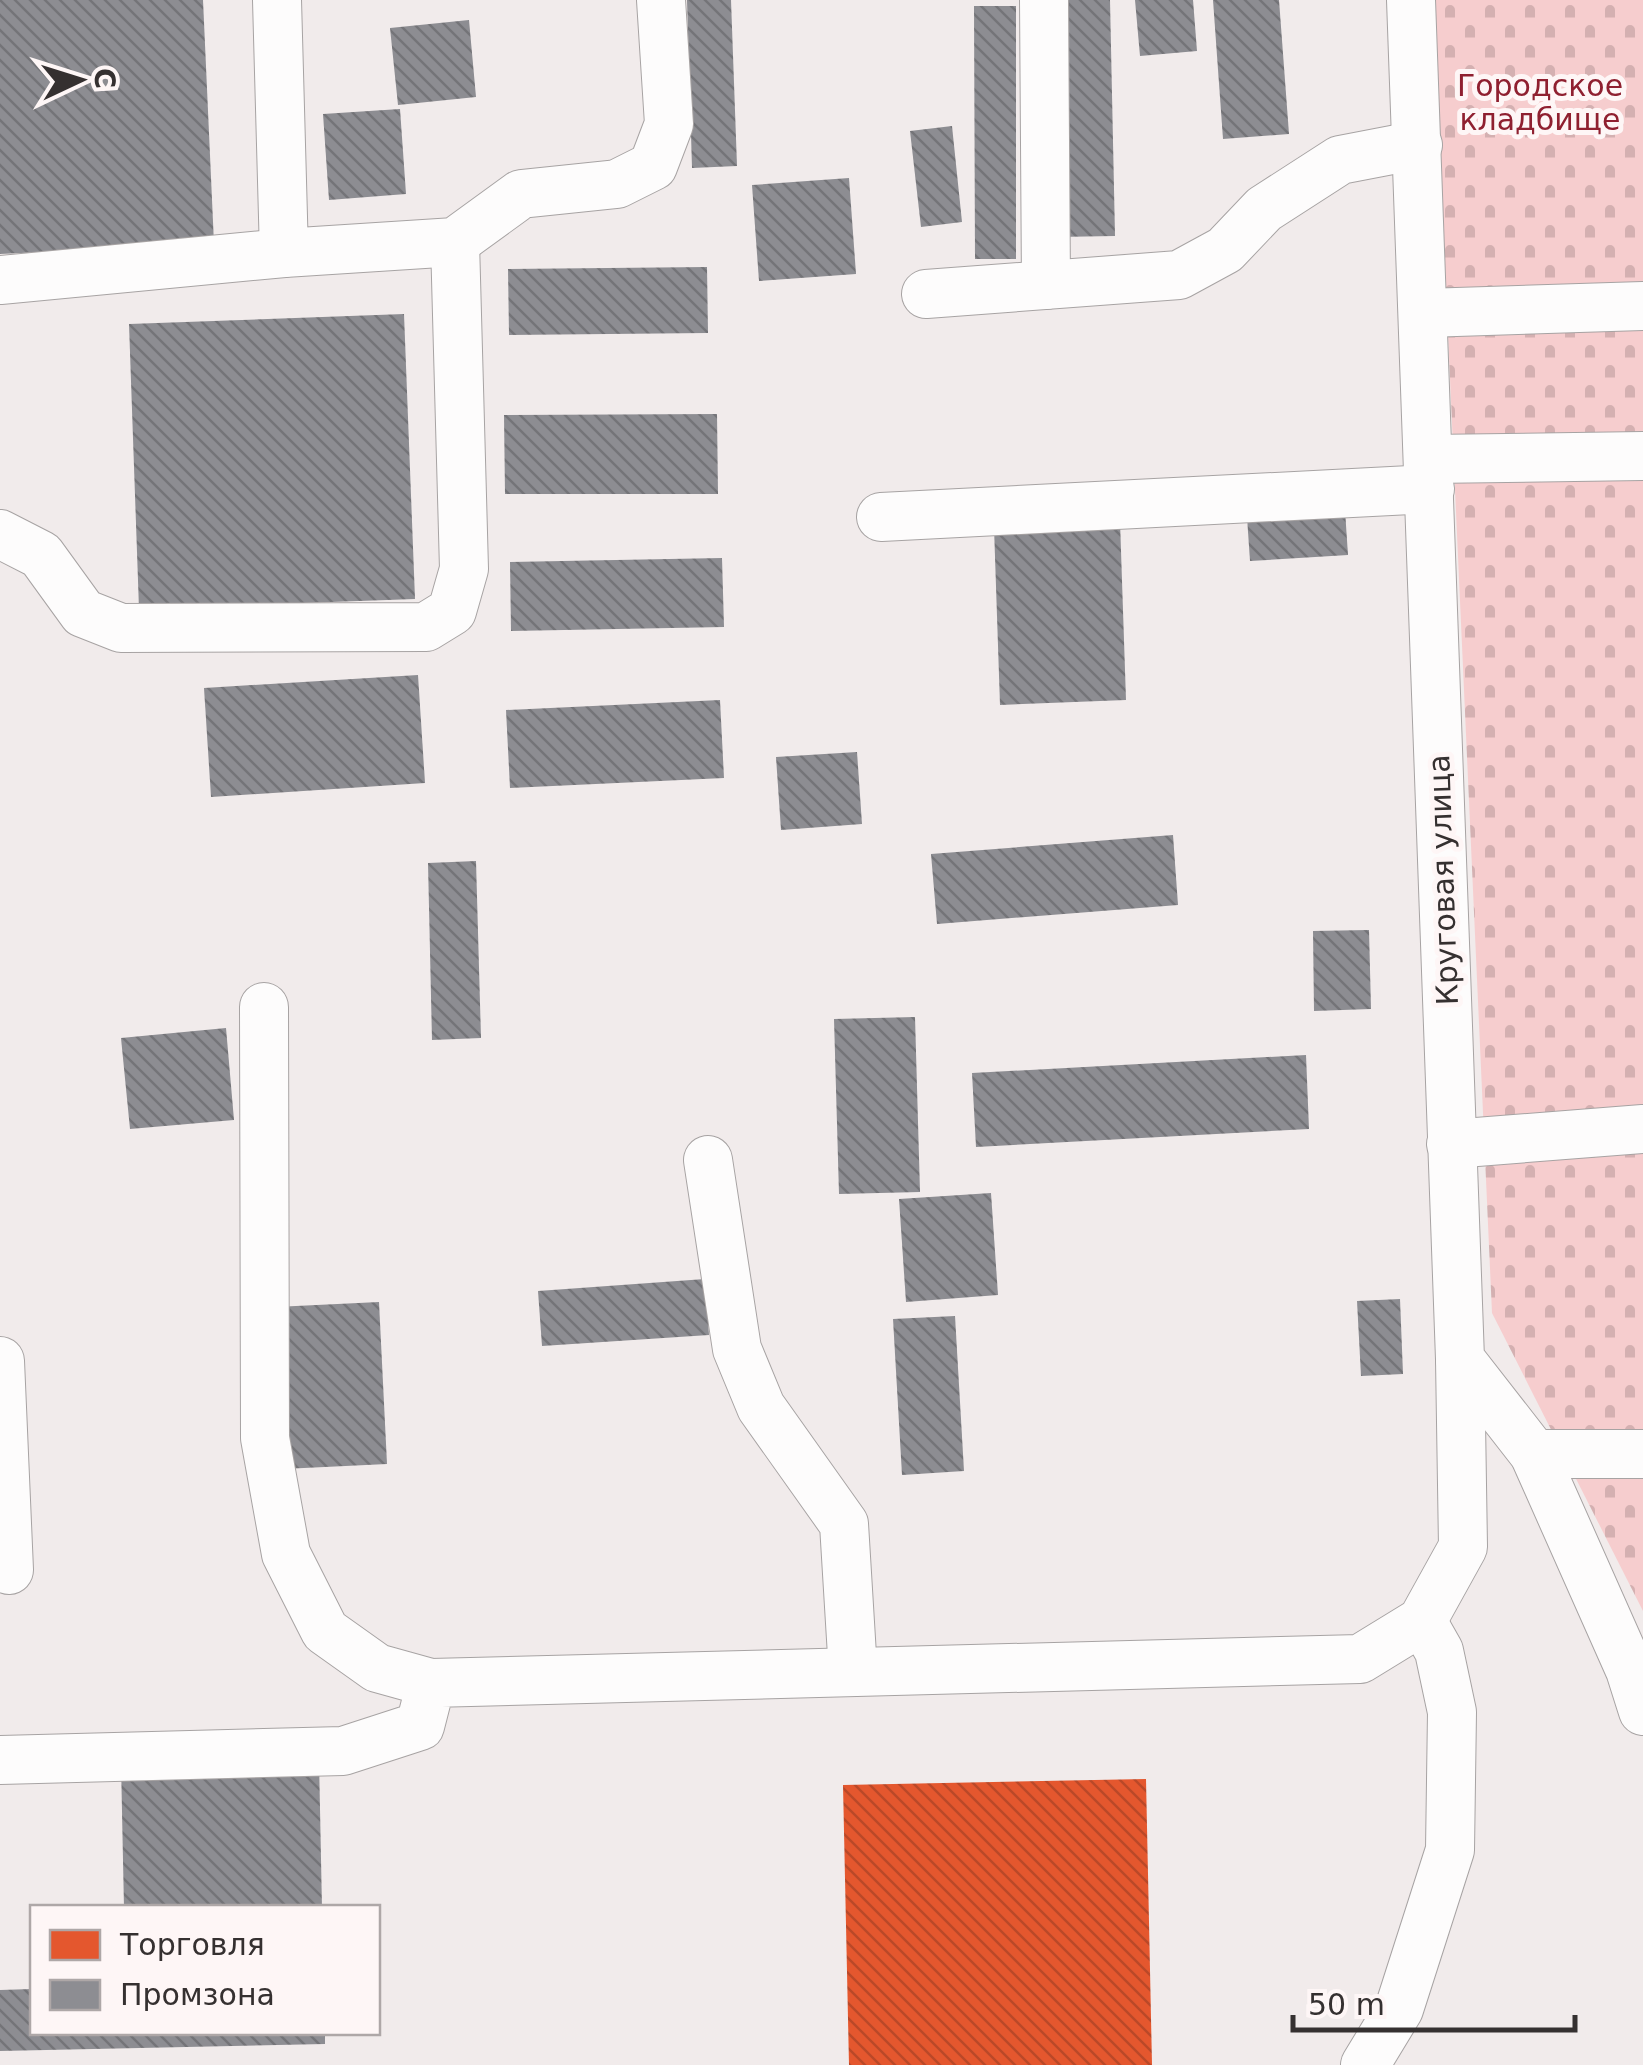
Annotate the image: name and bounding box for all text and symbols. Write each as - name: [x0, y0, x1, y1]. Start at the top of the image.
- north arrow: [30, 30, 130, 130]
- text: С: [87, 67, 122, 90]
- park label: Городское кладбище: [1457, 68, 1623, 137]
- street label: Круговая улица: [1421, 754, 1465, 1006]
- legend: [30, 1905, 380, 2035]
- text: Торговля: [119, 1927, 265, 1962]
- scale bar: [1293, 1970, 1576, 2032]
- text: Промзона: [120, 1977, 275, 2012]
- text: 50 m: [1308, 1987, 1385, 2022]

